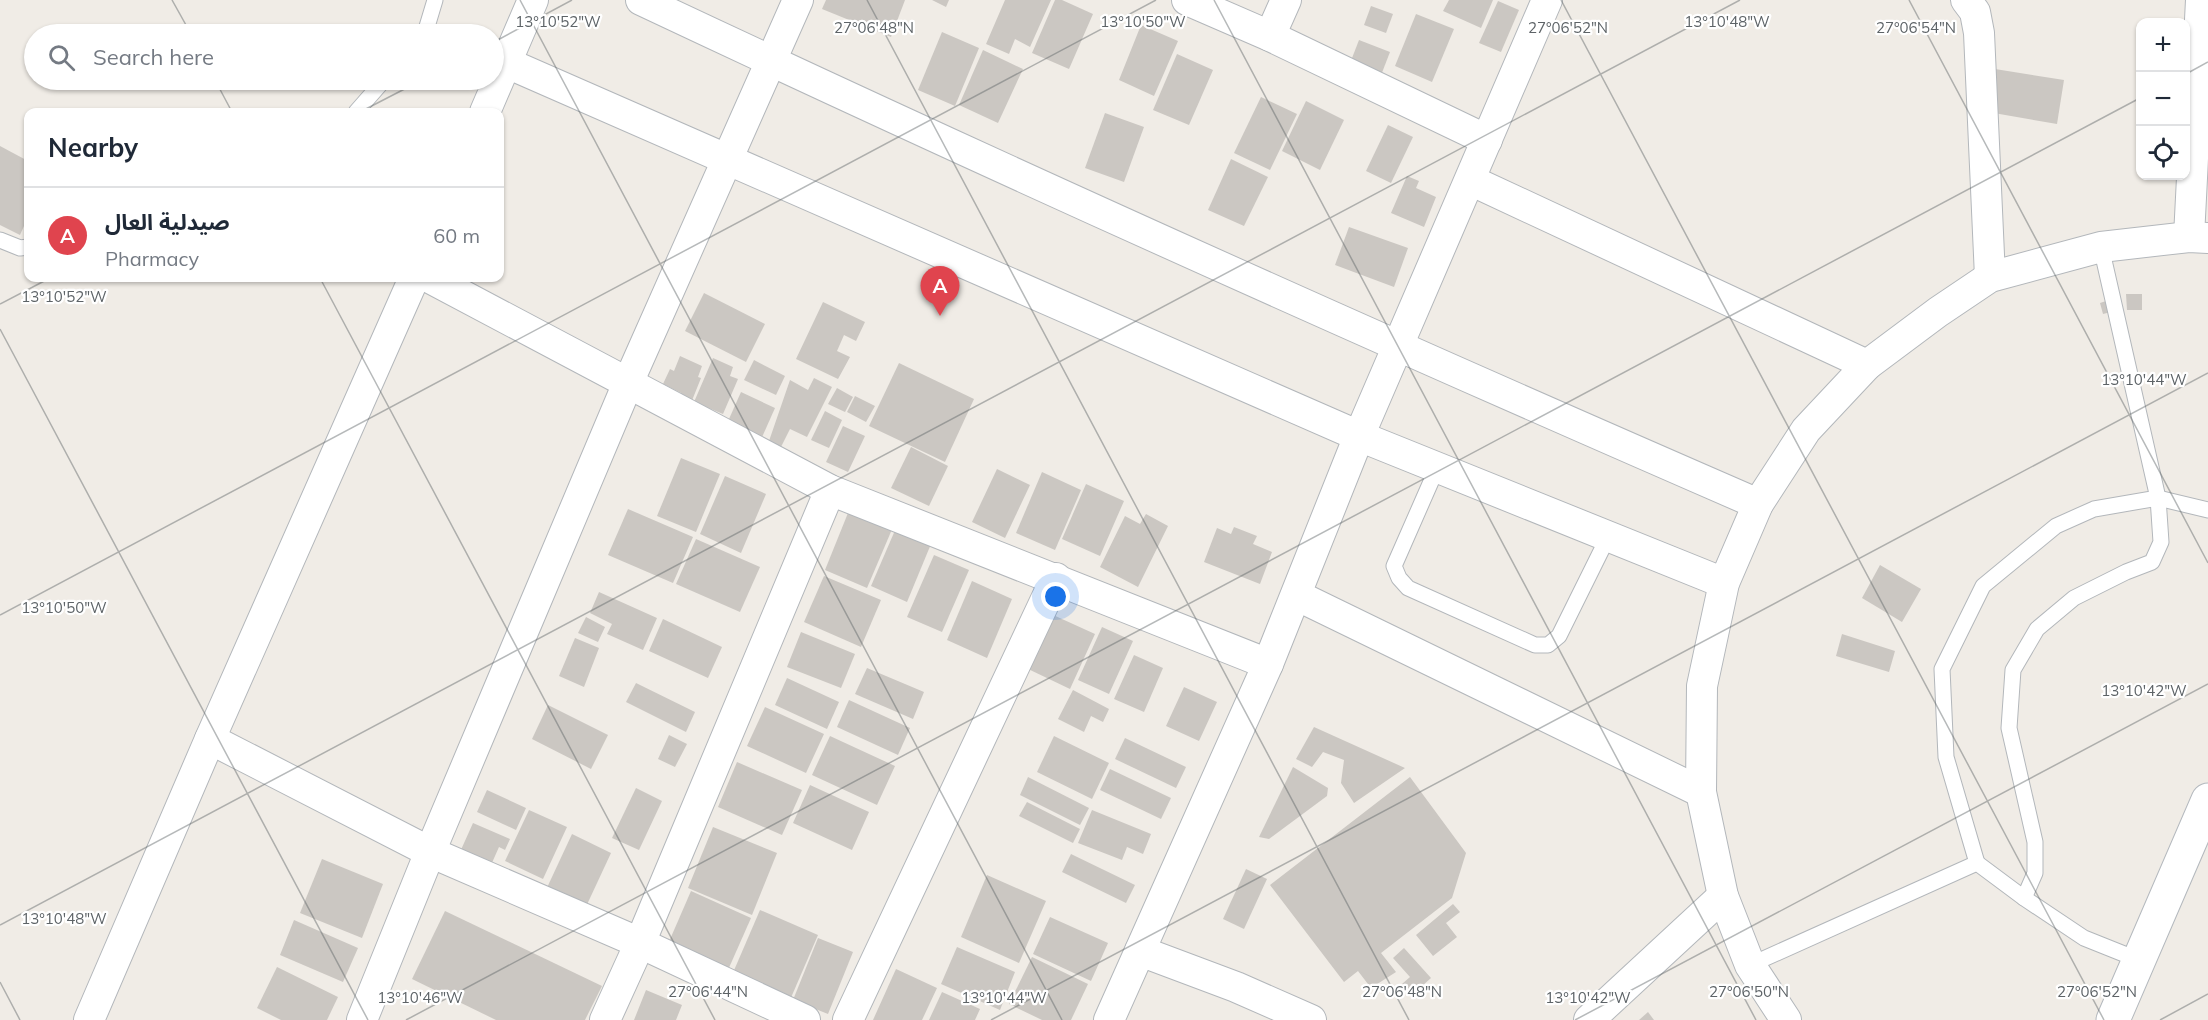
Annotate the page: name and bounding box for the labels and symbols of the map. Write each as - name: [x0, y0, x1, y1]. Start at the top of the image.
- text: 13°10'52"W: [515, 12, 601, 31]
- text: 13°10'50"W: [1100, 12, 1186, 31]
- text: 13°10'48"W: [1684, 12, 1770, 31]
- text: 27°06'48"N: [834, 18, 914, 37]
- text: 27°06'52"N: [1528, 18, 1608, 37]
- text: 27°06'54"N: [1876, 18, 1956, 37]
- pin: A: [920, 266, 960, 316]
- text: 13°10'52"W: [21, 287, 107, 306]
- text: 13°10'44"W: [2101, 370, 2187, 389]
- your location: [1041, 582, 1070, 611]
- text: 13°10'50"W: [21, 598, 107, 617]
- text: 13°10'42"W: [2101, 681, 2187, 700]
- text: 13°10'48"W: [21, 909, 107, 928]
- text: 27°06'44"N: [668, 982, 748, 1001]
- text: 27°06'48"N: [1362, 982, 1442, 1001]
- text: 27°06'50"N: [1709, 982, 1789, 1001]
- text: 27°06'52"N: [2057, 982, 2137, 1001]
- text: 13°10'46"W: [377, 988, 463, 1007]
- text: 13°10'44"W: [961, 988, 1047, 1007]
- text: 13°10'42"W: [1545, 988, 1631, 1007]

